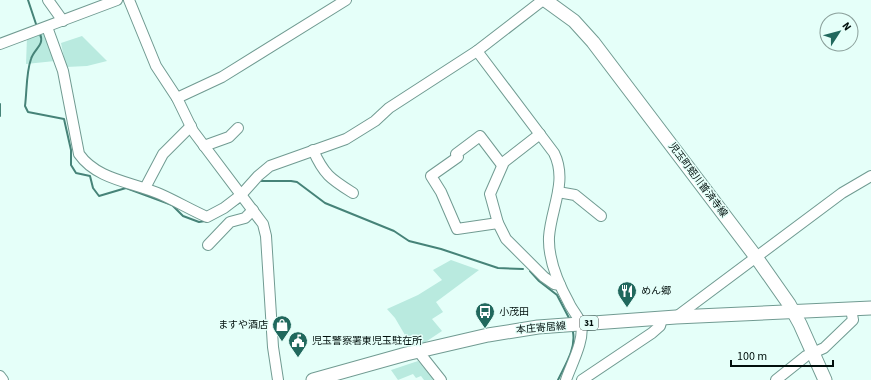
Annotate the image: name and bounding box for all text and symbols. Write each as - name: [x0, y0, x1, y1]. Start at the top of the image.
- north arrow: [819, 12, 859, 52]
- text: N: [838, 19, 855, 34]
- street label: 児玉町蛭川普済寺線: [665, 140, 731, 220]
- restaurant icon: めん郷: [616, 280, 638, 308]
- place label: めん郷: [641, 284, 671, 298]
- bus stop icon: 小茂田: [474, 301, 496, 329]
- place label: 小茂田: [499, 305, 529, 319]
- shop icon: ますや酒店: [271, 314, 293, 342]
- road number: 31: [580, 316, 598, 330]
- place label: ますや酒店: [218, 318, 268, 332]
- street label: 本庄寄居線: [515, 319, 567, 337]
- public building icon: 児玉警察署東児玉駐在所: [287, 330, 309, 358]
- place label: 児玉警察署東児玉駐在所: [312, 334, 422, 348]
- scale bar: [731, 342, 833, 368]
- text: 100 m: [737, 348, 767, 365]

